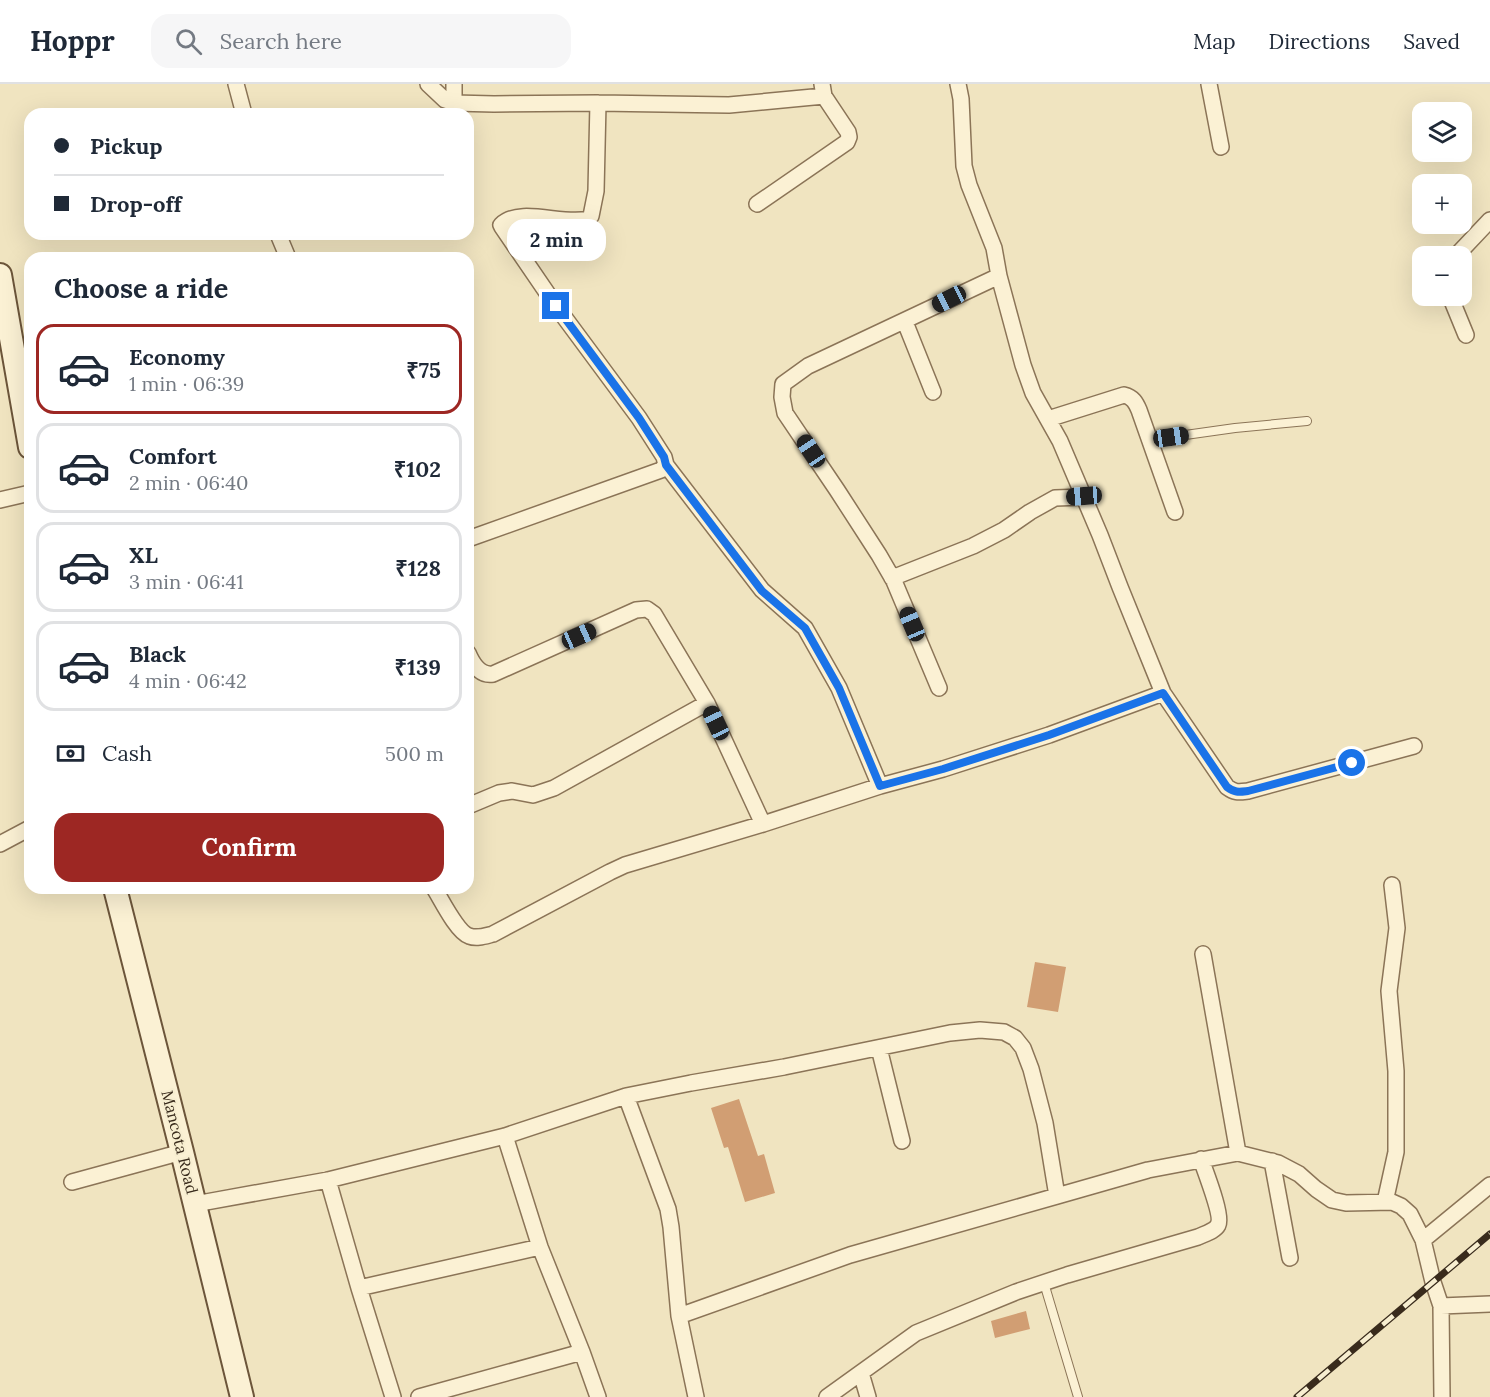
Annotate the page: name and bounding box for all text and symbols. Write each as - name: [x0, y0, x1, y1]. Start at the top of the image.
- search box: [151, 14, 571, 68]
- text: Hoppr: [30, 23, 115, 59]
- icon: search: [172, 25, 205, 58]
- text: Search here: [220, 27, 342, 55]
- text: Map: [1193, 28, 1236, 55]
- text: Directions: [1269, 28, 1370, 55]
- text: Saved: [1403, 28, 1460, 55]
- map controls: [1412, 102, 1472, 306]
- button: layers: [1412, 102, 1472, 162]
- text: Pickup: [90, 132, 163, 160]
- button: +: [1412, 174, 1472, 234]
- text: Drop-off: [90, 190, 182, 218]
- callout: 2 min: [506, 219, 606, 261]
- text: 2 min: [530, 227, 583, 252]
- button: −: [1412, 246, 1472, 306]
- text: Choose a ride: [54, 271, 228, 305]
- car: [929, 283, 969, 315]
- route end: [542, 292, 569, 319]
- icon: car: [57, 342, 111, 396]
- text: Economy: [129, 343, 225, 371]
- text: ₹75: [406, 356, 441, 384]
- text: 1 min · 06:39: [129, 371, 244, 396]
- car: [1152, 426, 1190, 448]
- car: [793, 431, 829, 471]
- icon: car: [57, 441, 111, 495]
- text: Comfort: [129, 442, 217, 470]
- text: ₹102: [394, 455, 441, 483]
- text: 2 min · 06:40: [129, 470, 248, 495]
- car: [1065, 486, 1103, 506]
- icon: car: [57, 540, 111, 594]
- text: XL: [129, 541, 158, 569]
- text: ₹128: [395, 554, 441, 582]
- text: 3 min · 06:41: [129, 569, 244, 594]
- car: [897, 604, 927, 644]
- car: [559, 620, 599, 652]
- icon: car: [57, 639, 111, 693]
- text: Black: [129, 640, 186, 668]
- text: ₹139: [394, 653, 441, 681]
- text: 4 min · 06:42: [129, 668, 247, 693]
- car: [700, 703, 732, 743]
- icon: cash: [54, 737, 87, 770]
- text: Cash: [102, 739, 152, 767]
- text: 500 m: [385, 741, 444, 766]
- route start: [1338, 749, 1365, 776]
- button: Confirm: [54, 813, 444, 882]
- street label: Mancota Road: [157, 1088, 203, 1196]

